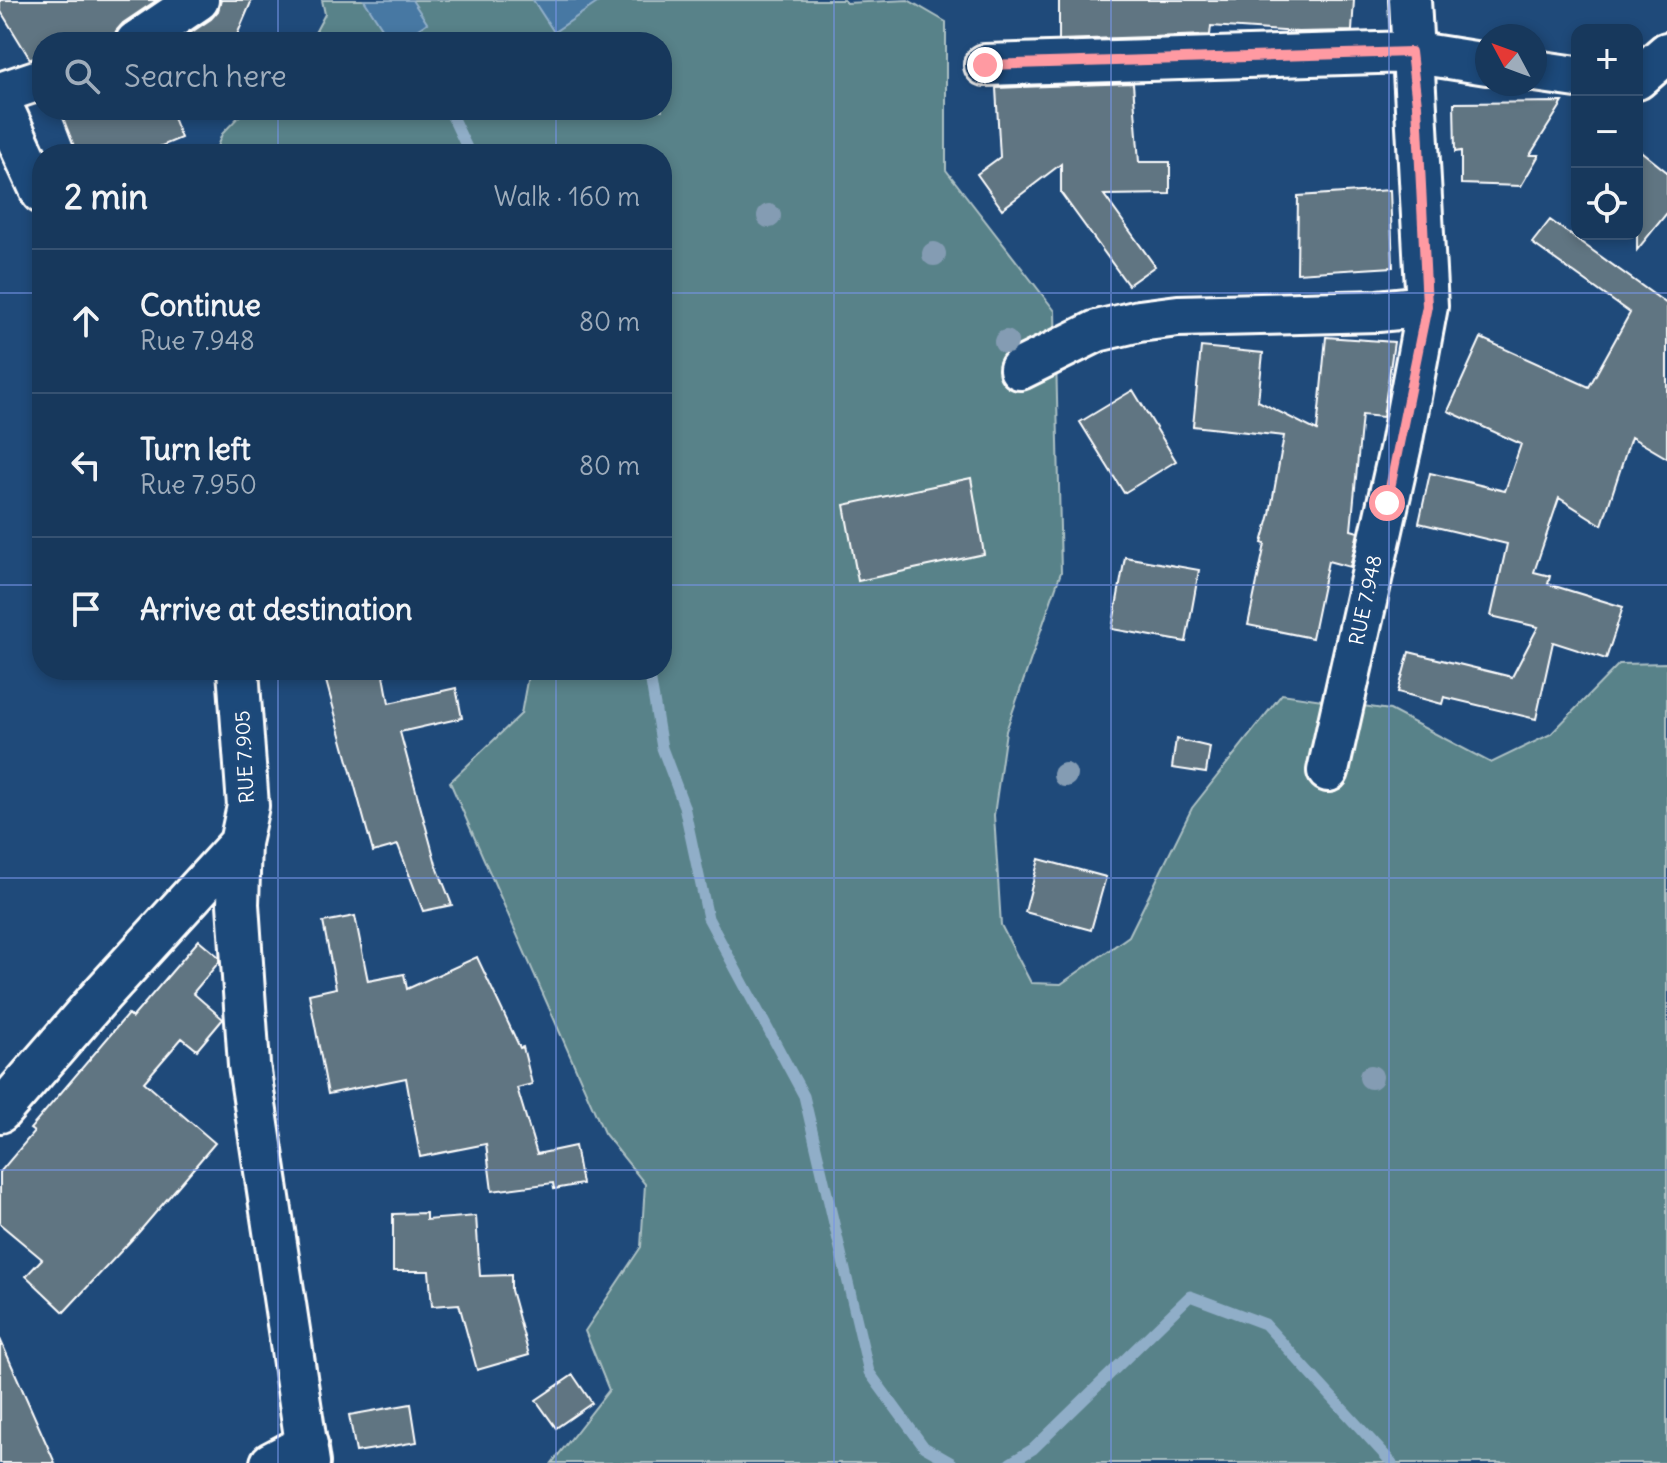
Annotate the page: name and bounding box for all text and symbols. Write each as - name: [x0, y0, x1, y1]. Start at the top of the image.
- north arrow: [1475, 24, 1547, 96]
- map controls: [1571, 24, 1643, 240]
- button: +: [1571, 24, 1643, 96]
- search box: [32, 32, 672, 120]
- route end: [967, 47, 1003, 83]
- icon: search: [60, 54, 104, 98]
- text: Search here: [124, 57, 287, 95]
- button: −: [1571, 96, 1643, 168]
- button: locate: [1571, 168, 1643, 240]
- text: 2 min: [64, 175, 148, 218]
- text: Walk · 160 m: [494, 180, 640, 213]
- text: Continue: [140, 286, 261, 324]
- icon: ahead: [64, 299, 108, 343]
- text: 80 m: [579, 305, 640, 338]
- text: Rue 7.948: [140, 324, 255, 357]
- text: Turn left: [140, 430, 251, 468]
- icon: left: [64, 443, 108, 487]
- text: 80 m: [579, 449, 640, 482]
- text: Rue 7.950: [140, 468, 257, 501]
- route start: [1369, 485, 1405, 521]
- street label: RUE 7.948: [1343, 553, 1387, 647]
- icon: arrive: [64, 587, 108, 631]
- text: Arrive at destination: [140, 590, 412, 628]
- street label: RUE 7.905: [229, 710, 259, 804]

